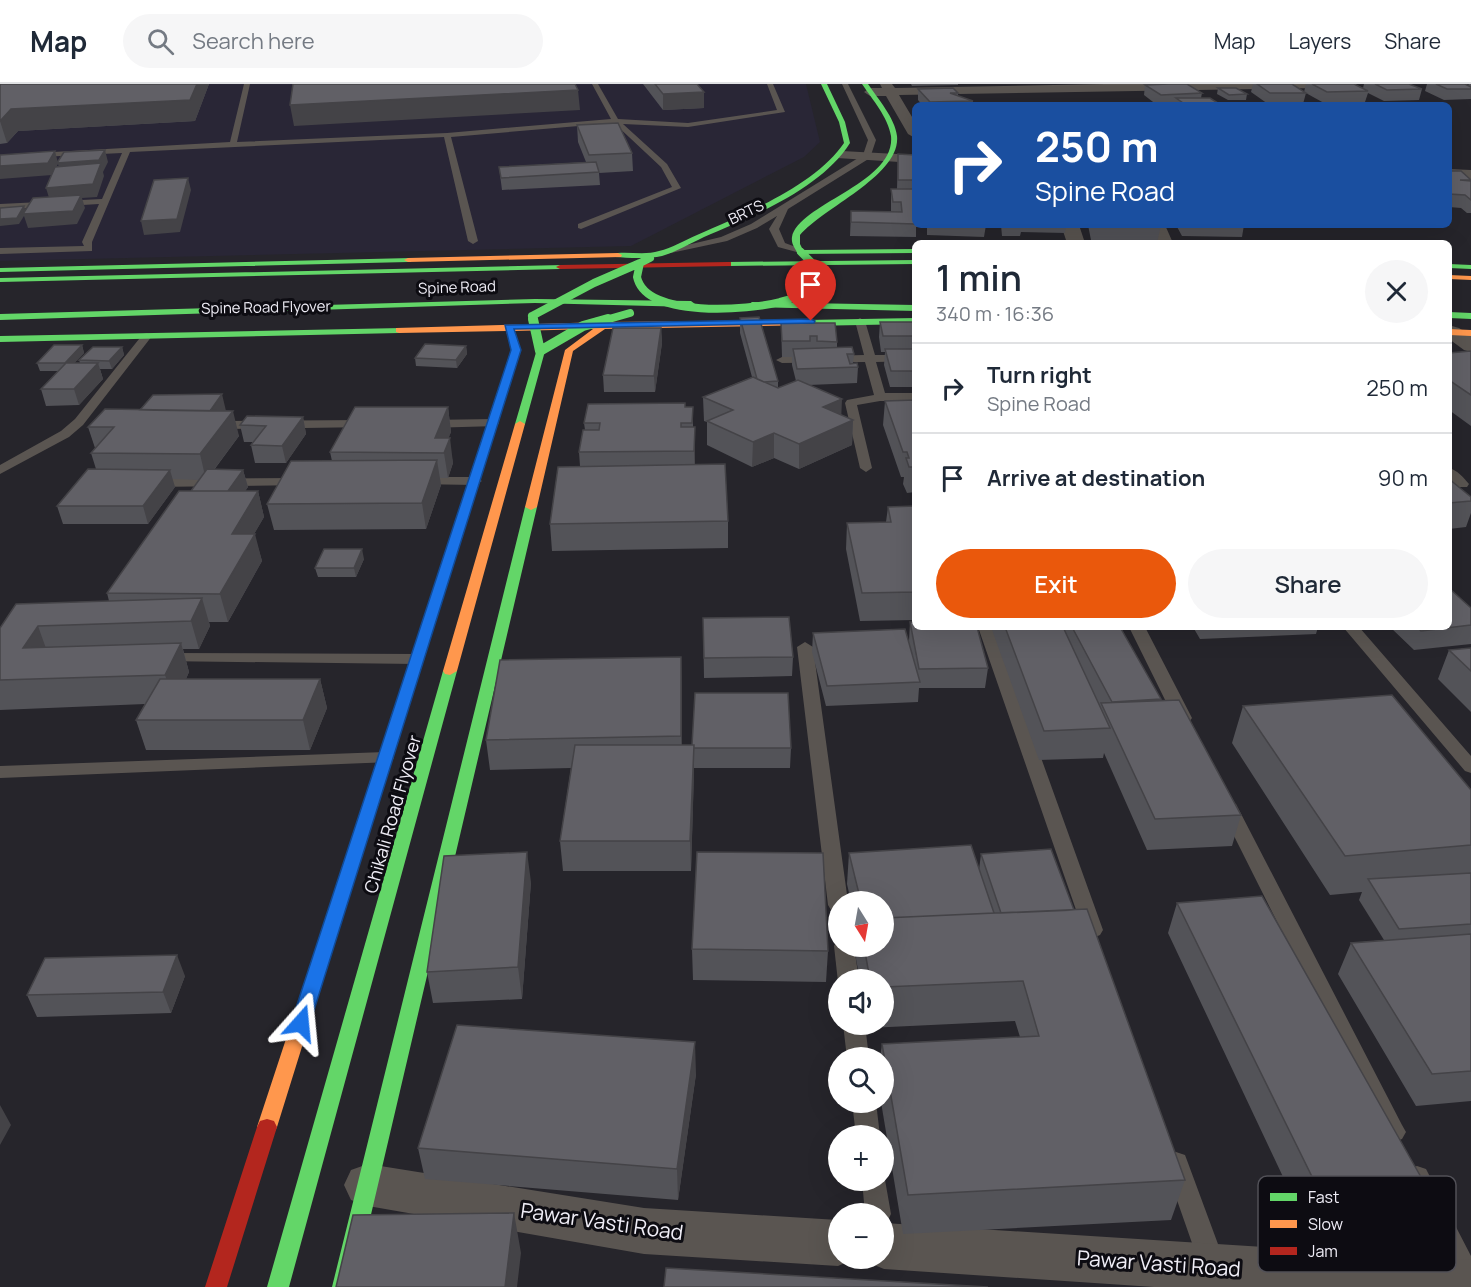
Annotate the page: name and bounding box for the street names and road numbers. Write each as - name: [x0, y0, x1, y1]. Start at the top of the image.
- street label: BRTS: [725, 194, 767, 230]
- street label: Spine Road: [418, 275, 496, 299]
- street label: Spine Road Flyover: [201, 295, 332, 319]
- street label: Chikali Road Flyover: [358, 732, 426, 896]
- street label: Pawar Vasti Road: [519, 1196, 685, 1246]
- street label: Pawar Vasti Road: [1076, 1243, 1242, 1283]

